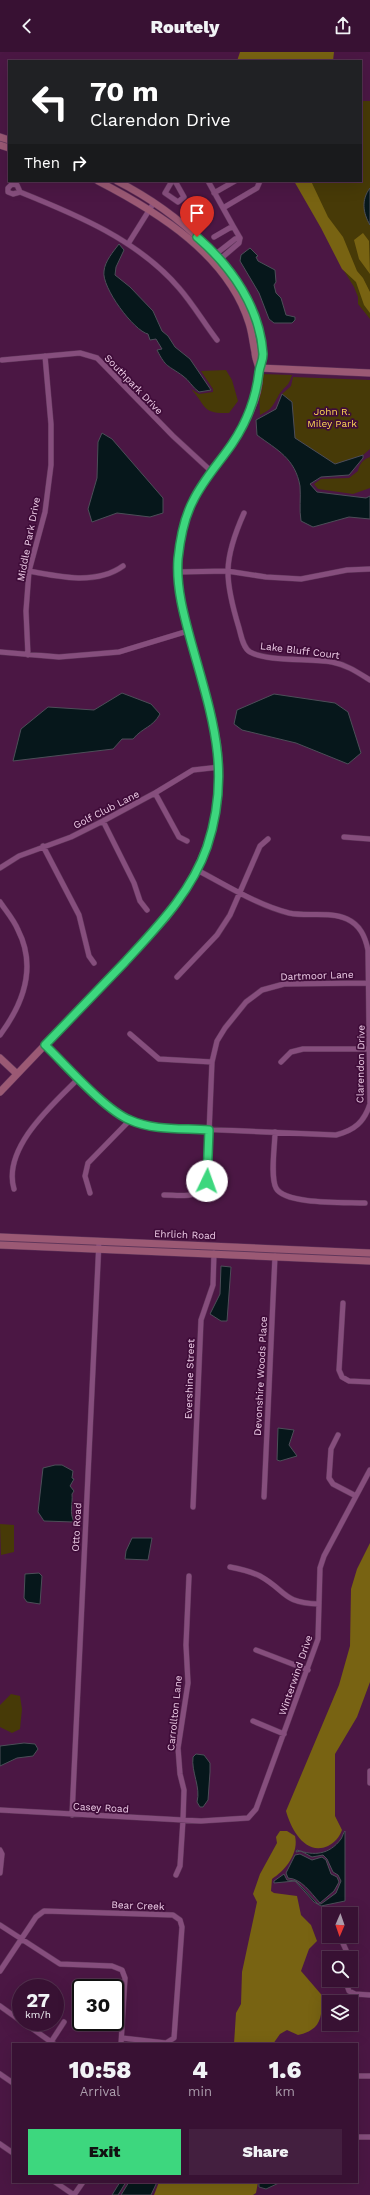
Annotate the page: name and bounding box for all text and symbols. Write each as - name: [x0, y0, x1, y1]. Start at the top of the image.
- icon: back: [16, 15, 38, 37]
- icon: share: [332, 15, 354, 37]
- text: Routely: [150, 16, 220, 37]
- text: 70 m: [90, 75, 159, 108]
- icon: left: [24, 76, 76, 128]
- text: Clarendon Drive: [90, 109, 231, 130]
- icon: right: [68, 152, 90, 174]
- text: Then: [24, 154, 60, 172]
- pin: [180, 196, 214, 237]
- icon: arrive: [186, 202, 208, 224]
- street label: Southpark Drive: [102, 352, 165, 417]
- park label: John R. Miley Park: [307, 406, 357, 429]
- street label: Middle Park Drive: [15, 496, 42, 582]
- street label: Lake Bluff Court: [260, 640, 341, 661]
- street label: Golf Club Lane: [71, 788, 141, 831]
- street label: Dartmoor Lane: [280, 969, 354, 982]
- street label: Clarendon Drive: [354, 1025, 367, 1103]
- position arrow: [186, 1160, 228, 1202]
- street label: Ehrlich Road: [154, 1228, 216, 1241]
- street label: Devonshire Woods Place: [252, 1316, 269, 1436]
- street label: Evershine Street: [183, 1338, 196, 1419]
- street label: Otto Road: [70, 1502, 83, 1552]
- street label: Winterwind Drive: [277, 1633, 314, 1717]
- street label: Carrollton Lane: [165, 1675, 184, 1751]
- street label: Casey Road: [73, 1801, 129, 1814]
- street label: Bear Creek: [111, 1899, 165, 1912]
- north arrow: [322, 1907, 358, 1943]
- map controls: [322, 1907, 358, 2031]
- button: search: [322, 1951, 358, 1987]
- speed limit sign: 30: [72, 1979, 124, 2031]
- text: 27: [26, 1988, 50, 2012]
- button: layers: [322, 1995, 358, 2031]
- text: km/h: [25, 2009, 51, 2020]
- text: 10:58: [69, 2056, 131, 2084]
- text: 4: [192, 2056, 208, 2084]
- text: 1.6: [269, 2056, 301, 2084]
- text: Arrival: [80, 2084, 120, 2099]
- text: min: [188, 2084, 212, 2099]
- text: km: [275, 2084, 295, 2099]
- button: Exit: [28, 2129, 181, 2175]
- button: Share: [189, 2129, 342, 2175]

